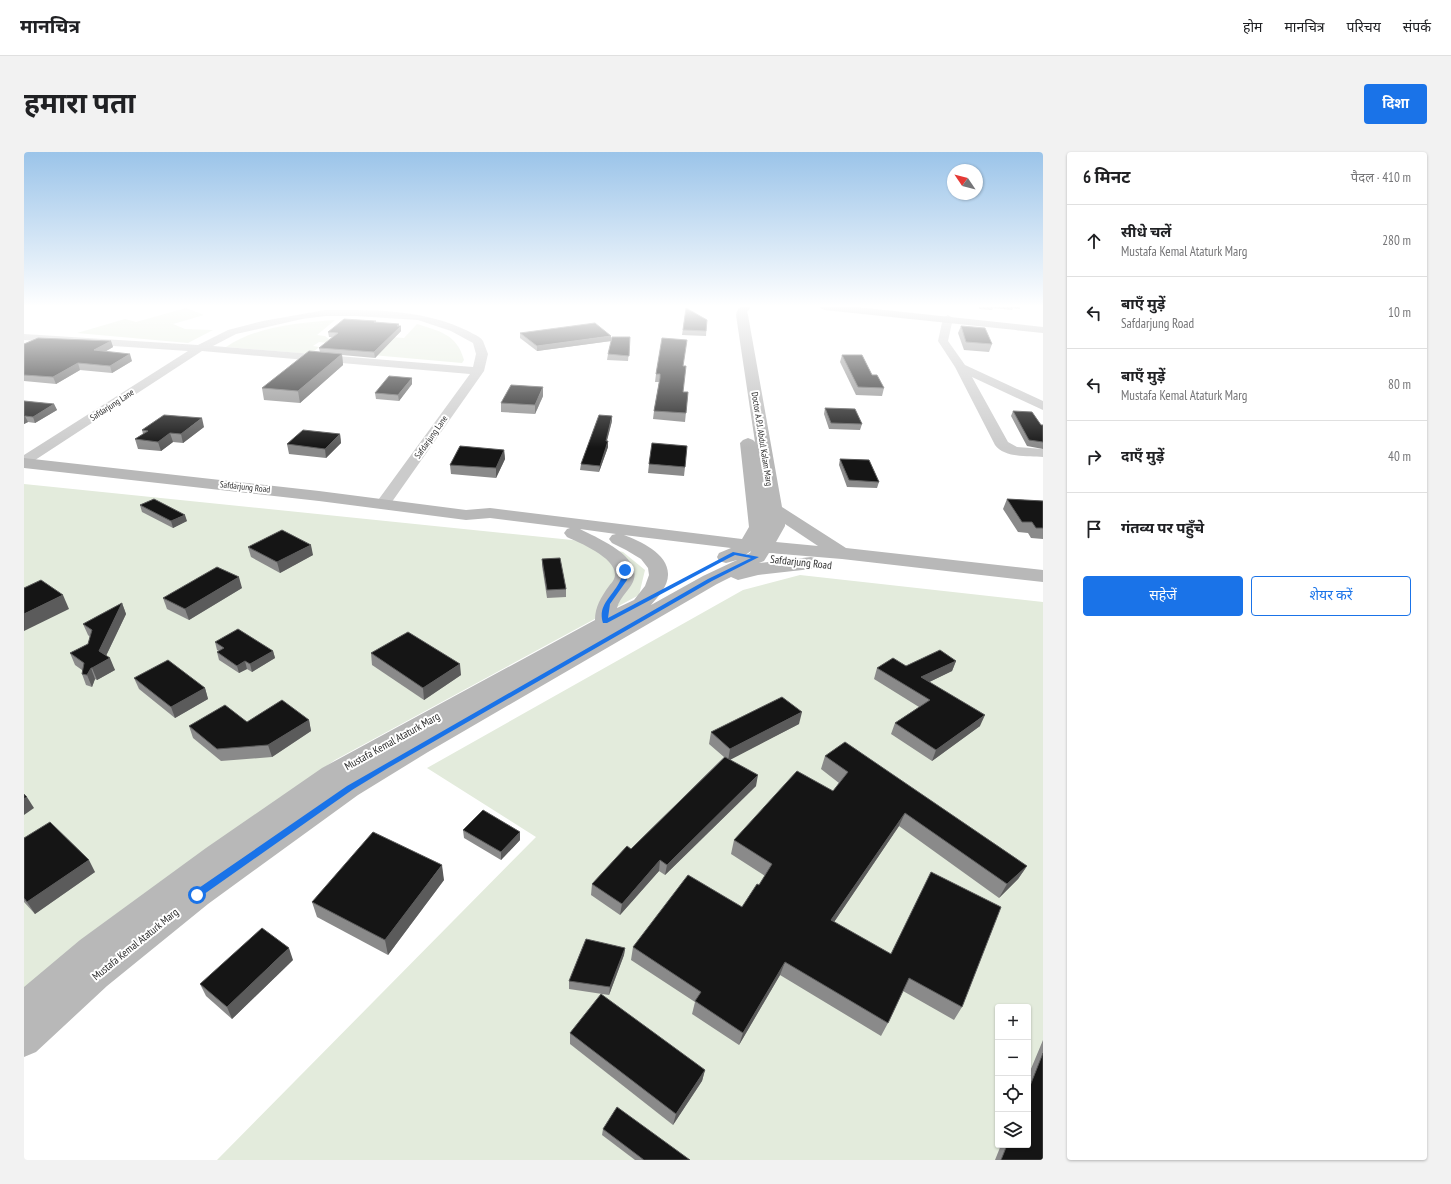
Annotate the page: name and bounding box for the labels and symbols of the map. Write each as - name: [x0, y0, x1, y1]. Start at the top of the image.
- north arrow: [947, 164, 983, 200]
- street label: Safdarjung Lane: [88, 386, 137, 424]
- street label: Doctor A.P.J. Abdul Kalam Marg: [750, 391, 775, 487]
- street label: Safdarjung Lane: [412, 413, 450, 461]
- street label: Safdarjung Road: [219, 478, 271, 496]
- street label: Safdarjung Road: [769, 552, 833, 572]
- route end: [616, 561, 634, 579]
- street label: Mustafa Kemal Ataturk Marg: [342, 709, 442, 773]
- route start: [188, 886, 206, 904]
- street label: Mustafa Kemal Ataturk Marg: [89, 905, 181, 983]

